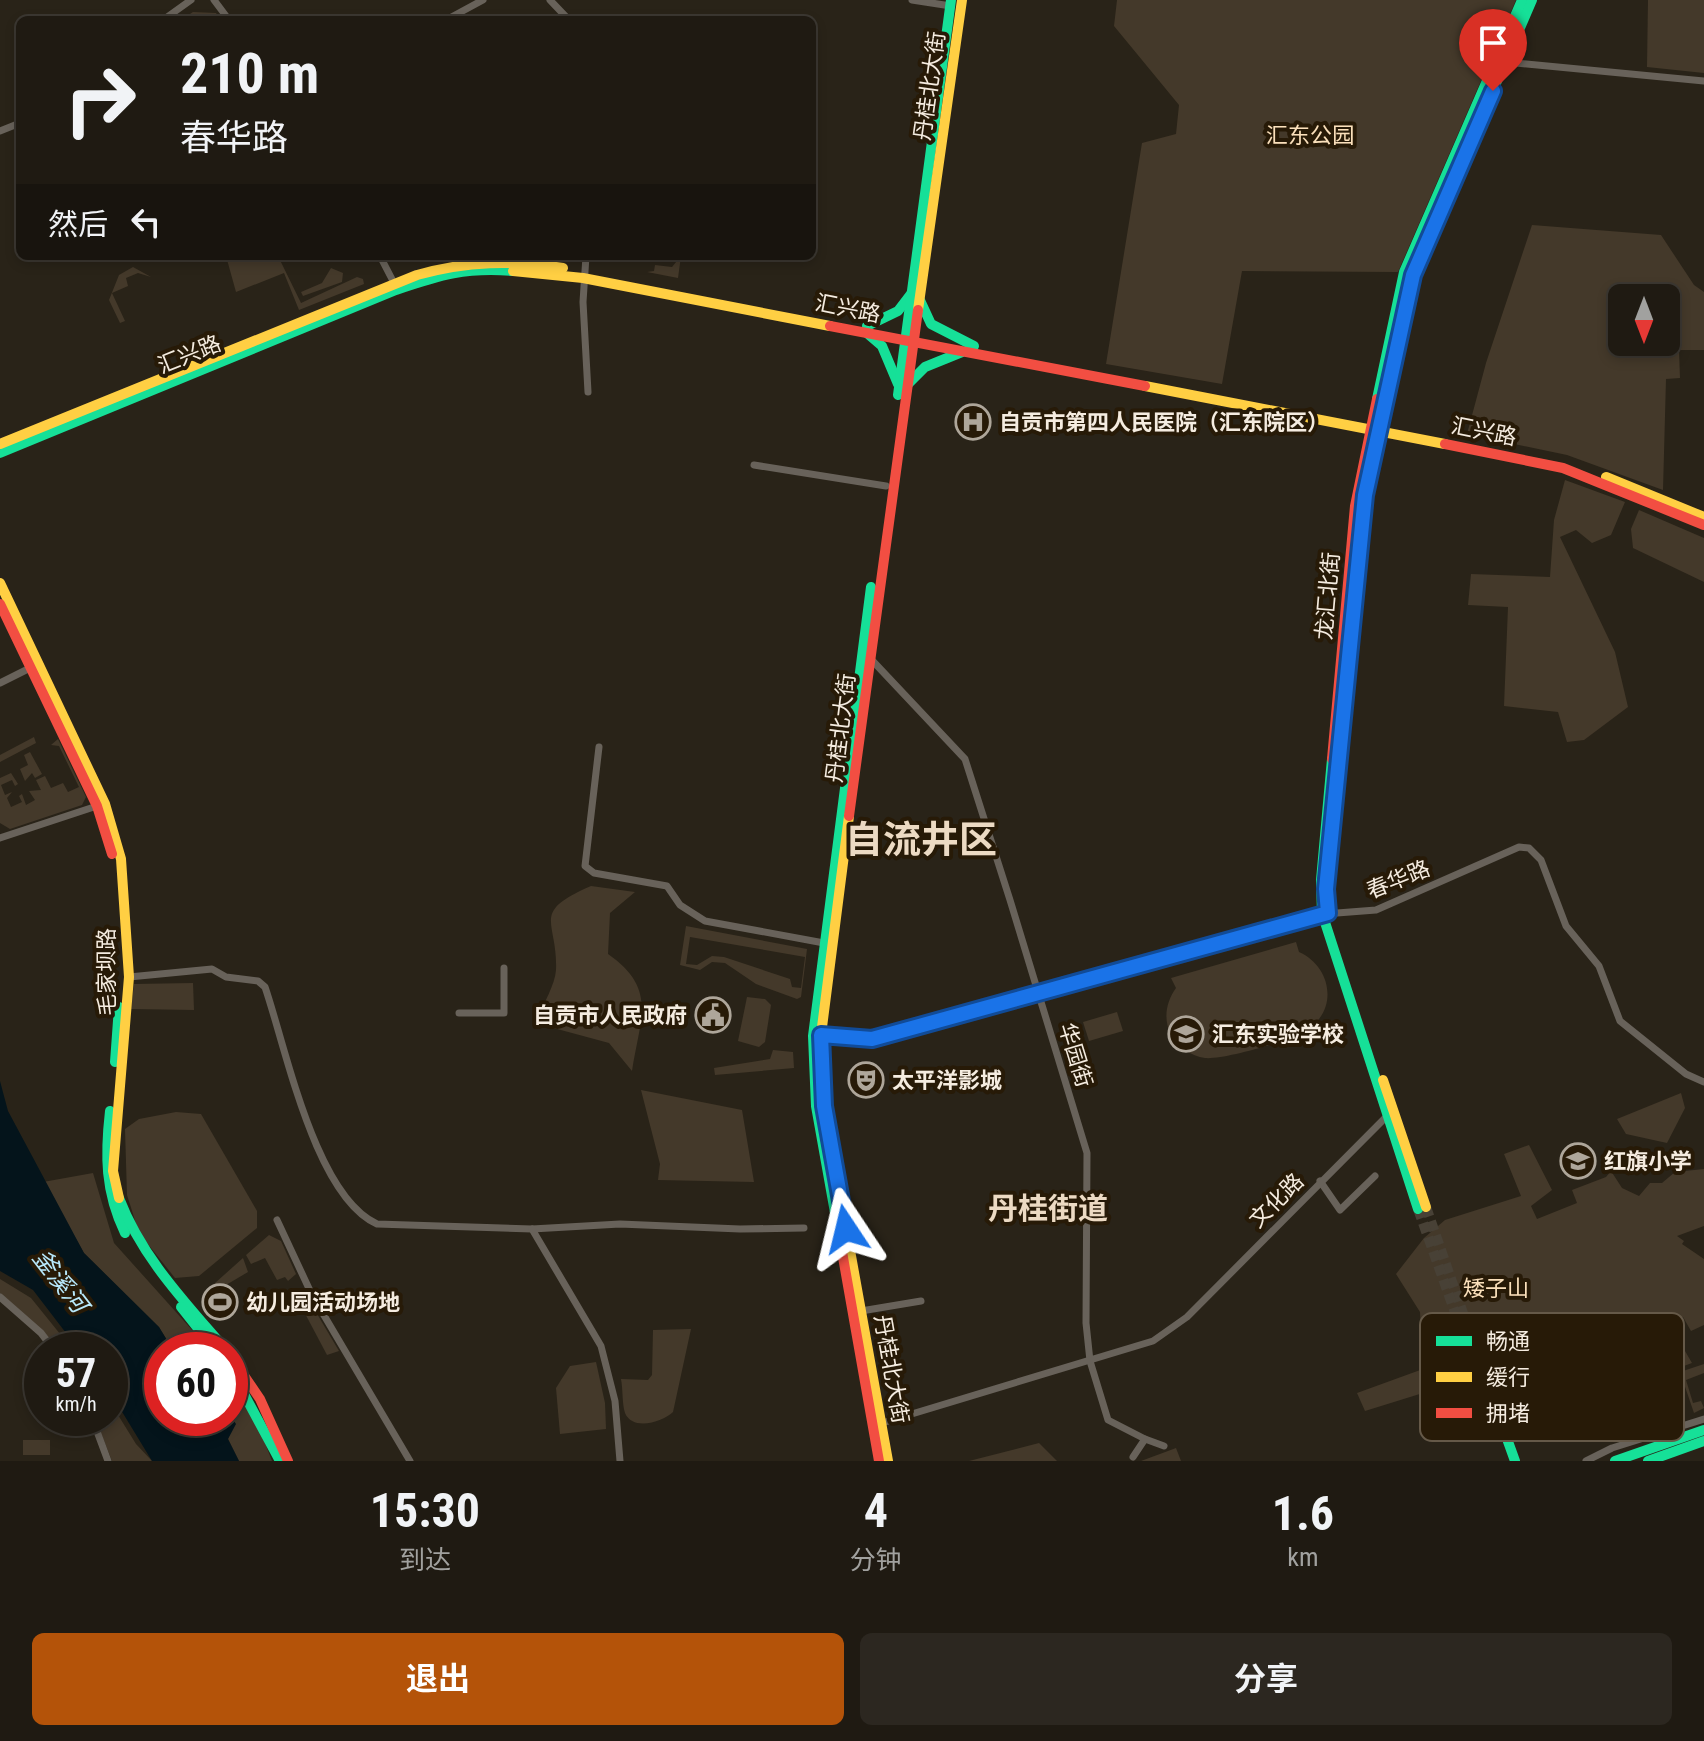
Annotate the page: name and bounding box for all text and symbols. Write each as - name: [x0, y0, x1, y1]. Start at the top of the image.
- pin: [1459, 9, 1527, 91]
- icon: arrive: [1471, 21, 1515, 65]
- street label: 丹桂北大街: [909, 30, 950, 142]
- text: 210 m: [180, 41, 319, 107]
- icon: right: [48, 48, 152, 152]
- text: 春华路: [180, 117, 288, 159]
- park label: 汇东公园: [1266, 123, 1354, 148]
- icon: left: [124, 200, 168, 244]
- text: 然后: [48, 207, 108, 242]
- north arrow: [1608, 284, 1680, 356]
- map controls: [1608, 284, 1680, 356]
- street label: 汇兴路: [813, 290, 883, 327]
- street label: 汇兴路: [154, 331, 224, 378]
- hospital icon: 自贡市第四人民医院（汇东院区）: [954, 403, 992, 441]
- place label: 自贡市第四人民医院（汇东院区）: [999, 410, 1329, 435]
- street label: 汇兴路: [1449, 413, 1519, 450]
- street label: 龙汇北街: [1311, 551, 1344, 641]
- street label: 丹桂北大街: [821, 672, 860, 784]
- district label: 自流井区: [845, 818, 997, 862]
- street label: 春华路: [1363, 856, 1433, 903]
- street label: 毛家坝路: [94, 928, 119, 1016]
- public building icon: 自贡市人民政府: [694, 996, 732, 1034]
- place label: 自贡市人民政府: [533, 1003, 687, 1028]
- school or university icon: 汇东实验学校: [1167, 1015, 1205, 1053]
- street label: 华园街: [1054, 1020, 1097, 1090]
- place label: 汇东实验学校: [1212, 1022, 1344, 1047]
- theatre icon: 太平洋影城: [847, 1061, 885, 1099]
- place label: 太平洋影城: [892, 1068, 1002, 1093]
- school or university icon: 红旗小学: [1559, 1142, 1597, 1180]
- place label: 红旗小学: [1604, 1149, 1692, 1174]
- street label: 文化路: [1244, 1168, 1309, 1233]
- position arrow: [804, 1187, 888, 1271]
- district label: 丹桂街道: [988, 1191, 1108, 1226]
- water label: 釜溪河: [27, 1244, 96, 1321]
- park label: 矮子山: [1463, 1276, 1529, 1301]
- sports icon: 幼儿园活动场地: [201, 1283, 239, 1321]
- place label: 幼儿园活动场地: [246, 1290, 400, 1315]
- street label: 丹桂北大街: [870, 1313, 913, 1425]
- legend: [1420, 1313, 1684, 1441]
- text: 畅通: [1486, 1329, 1530, 1354]
- speed limit sign: 60: [144, 1332, 248, 1436]
- text: 57: [56, 1350, 96, 1397]
- text: 缓行: [1486, 1365, 1530, 1390]
- text: km/h: [55, 1392, 97, 1416]
- text: 拥堵: [1486, 1401, 1530, 1426]
- text: 15:30: [370, 1482, 480, 1539]
- text: 4: [864, 1482, 888, 1539]
- text: 1.6: [1272, 1485, 1334, 1542]
- text: km: [1287, 1542, 1319, 1572]
- text: 到达: [399, 1545, 451, 1575]
- text: 分钟: [850, 1545, 902, 1575]
- button: 退出: [32, 1633, 844, 1725]
- button: 分享: [860, 1633, 1672, 1725]

